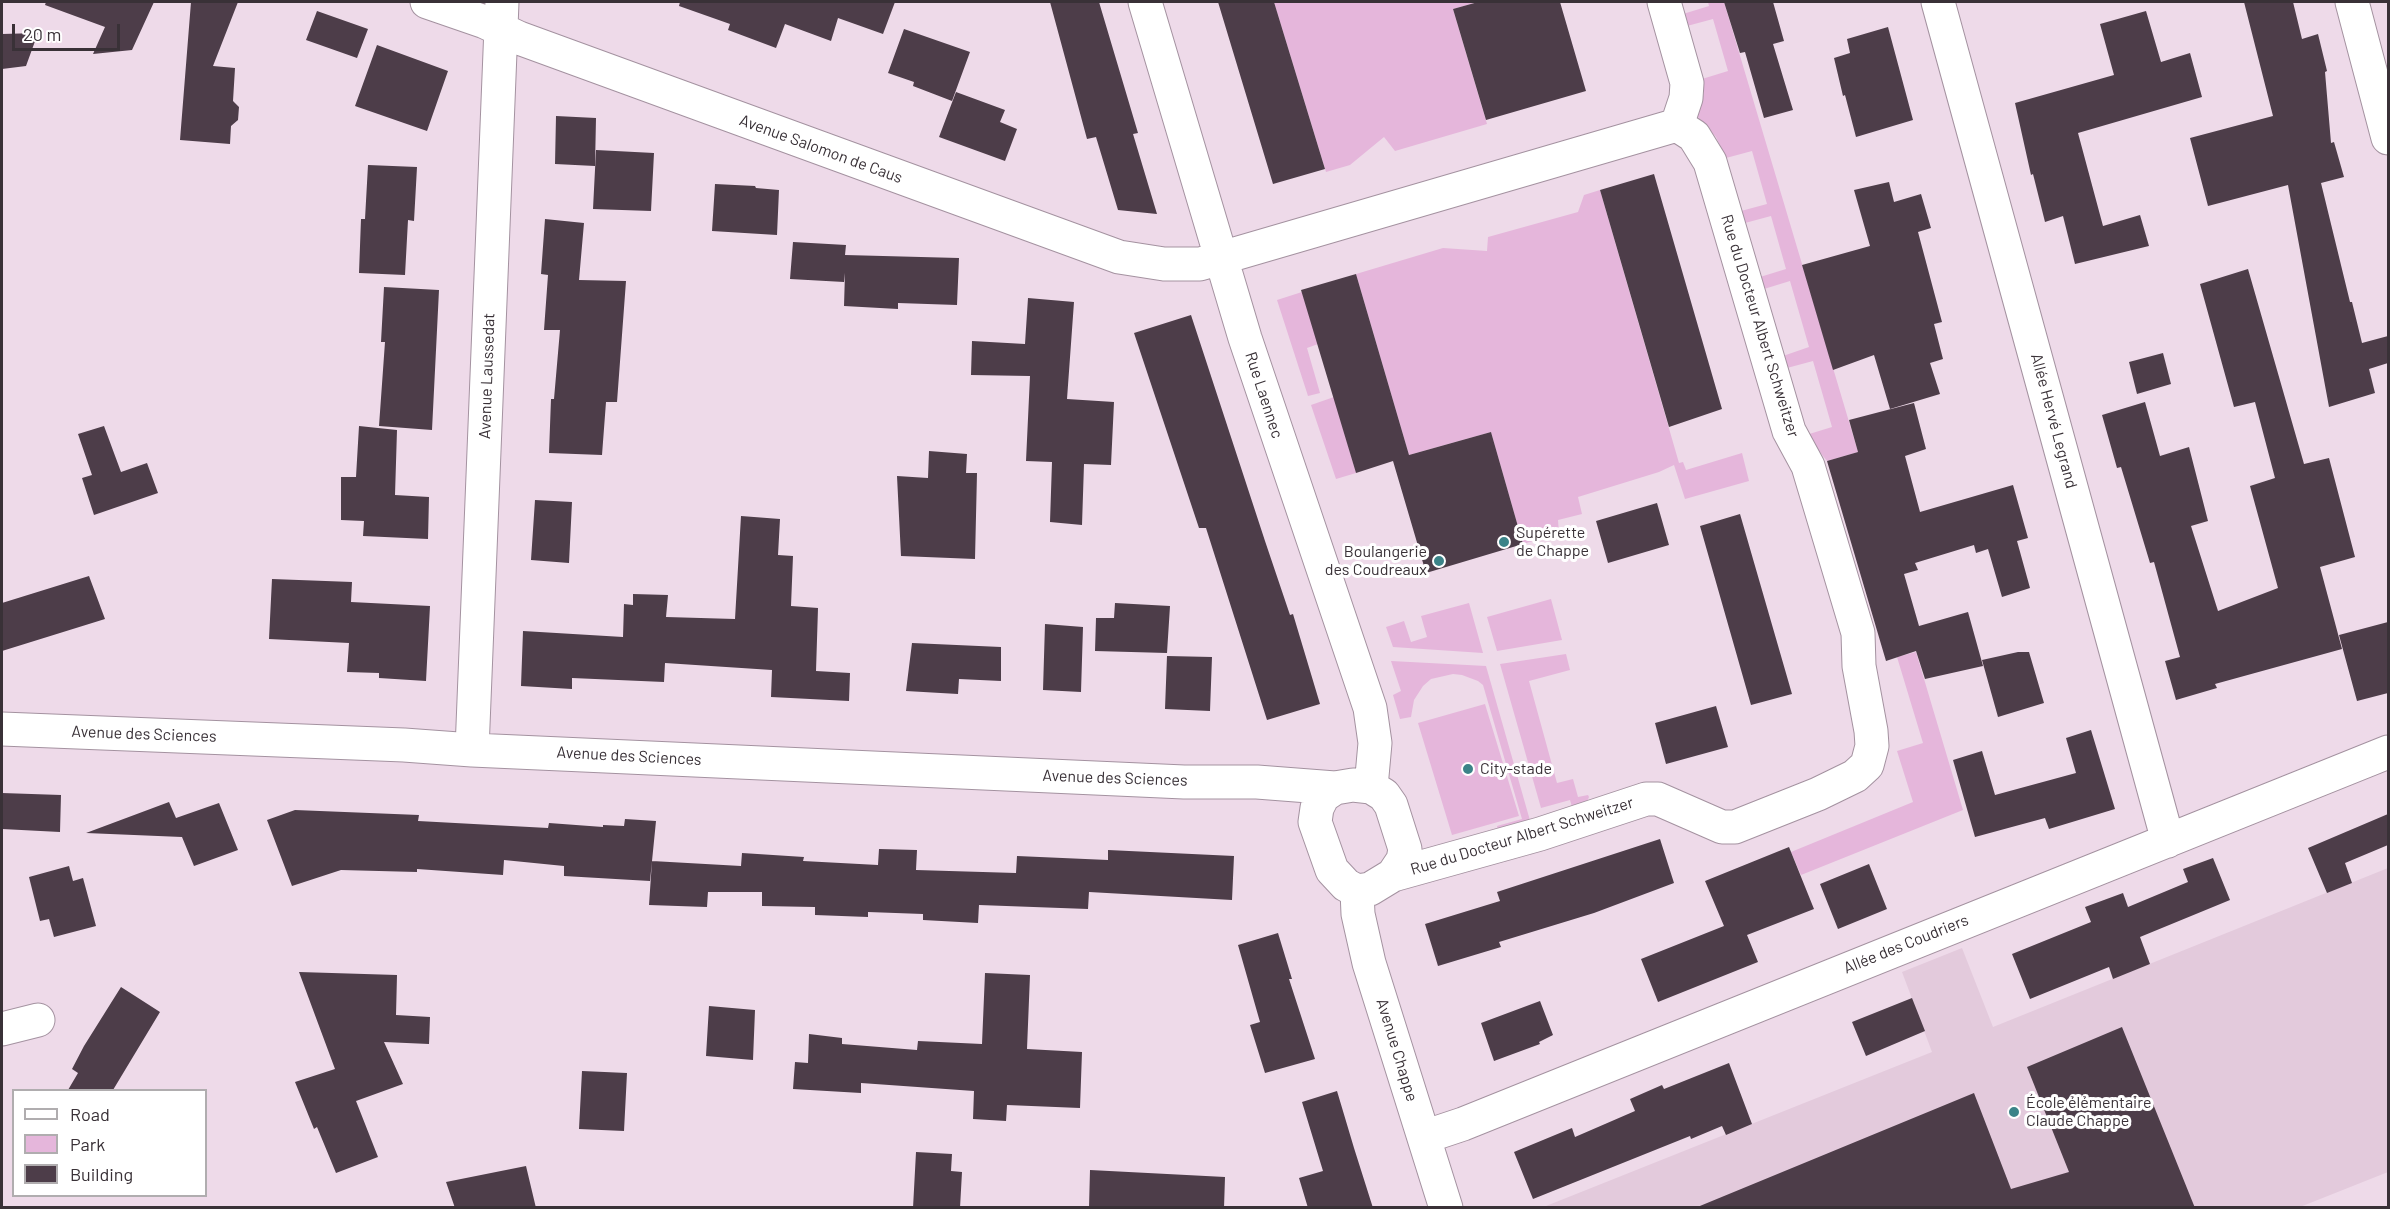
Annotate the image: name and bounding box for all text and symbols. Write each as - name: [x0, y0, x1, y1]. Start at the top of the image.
- scale bar: [15, 12, 123, 50]
- text: 20 m: [23, 23, 61, 45]
- street label: Avenue Salomon de Caus: [737, 111, 905, 187]
- street label: Rue du Docteur Albert Schweitzer: [1717, 212, 1803, 440]
- street label: Avenue Laussedat: [475, 313, 499, 439]
- street label: Rue Laennec: [1241, 349, 1287, 441]
- street label: Allée Hervé Legrand: [2027, 351, 2081, 491]
- place label: Supérette de Chappe: [1516, 523, 1589, 561]
- marker: Supérette de Chappe: [1497, 535, 1511, 549]
- place label: Boulangerie des Coudreaux: [1325, 542, 1427, 580]
- marker: Boulangerie des Coudreaux: [1432, 554, 1446, 568]
- street label: Avenue des Sciences: [71, 722, 217, 746]
- street label: Avenue des Sciences: [556, 743, 702, 769]
- place label: City-stade: [1480, 759, 1552, 779]
- marker: City-stade: [1461, 762, 1475, 776]
- street label: Avenue des Sciences: [1042, 766, 1188, 790]
- street label: Rue du Docteur Albert Schweitzer: [1408, 793, 1636, 879]
- street label: Allée des Coudriers: [1841, 910, 1971, 978]
- street label: Avenue Chappe: [1372, 996, 1422, 1104]
- legend: [12, 1089, 207, 1197]
- place label: École élémentaire Claude Chappe: [2026, 1093, 2151, 1131]
- text: Road: [70, 1103, 110, 1125]
- marker: École élémentaire Claude Chappe: [2007, 1105, 2021, 1119]
- text: Park: [70, 1133, 105, 1155]
- text: Building: [70, 1163, 133, 1185]

